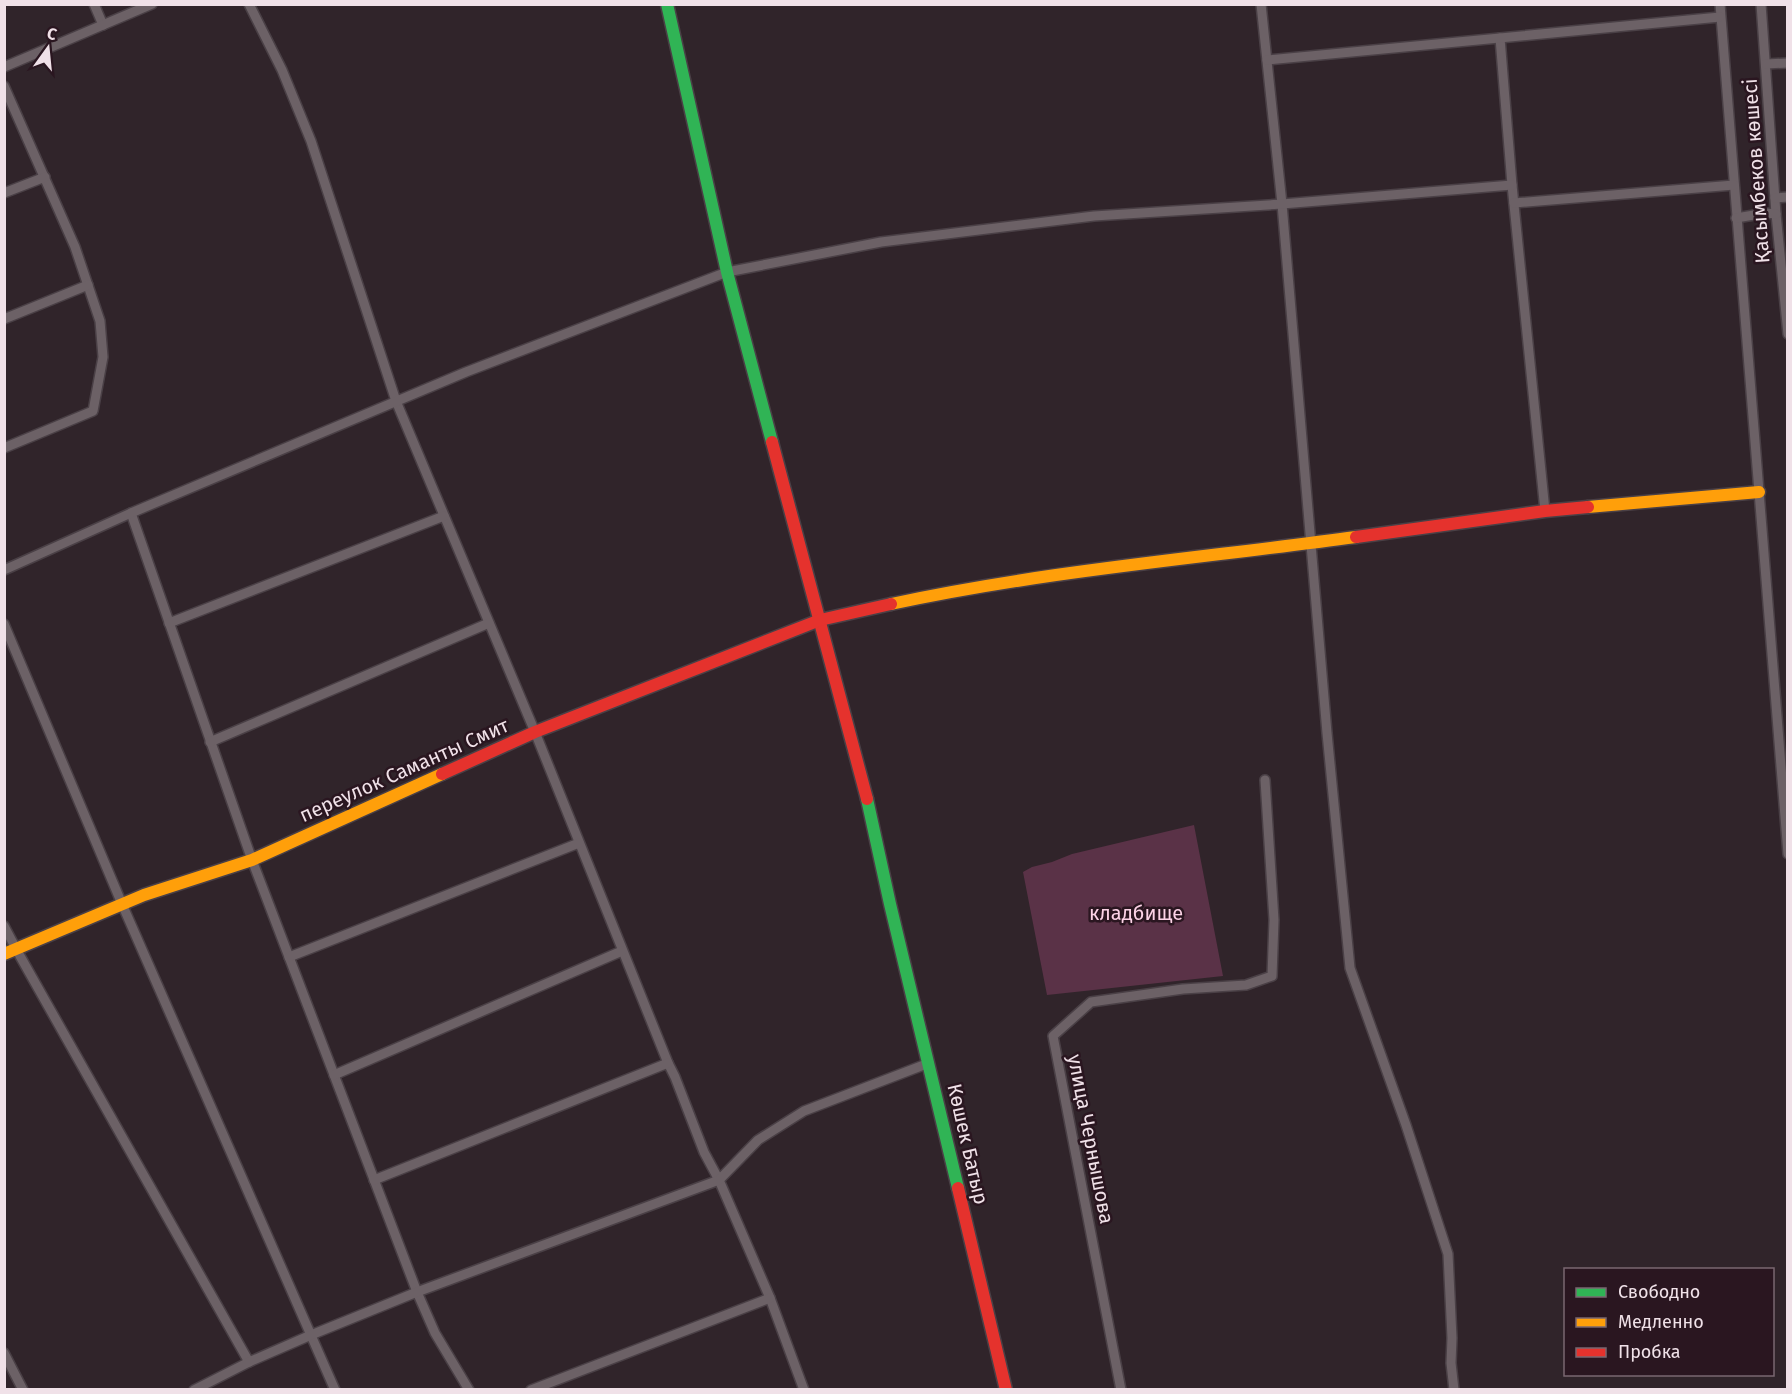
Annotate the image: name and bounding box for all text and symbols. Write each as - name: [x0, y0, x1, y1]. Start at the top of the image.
- north arrow: [18, 18, 78, 78]
- text: С: [45, 24, 59, 45]
- street label: Қасымбеков көшесі: [1738, 78, 1774, 264]
- street label: переулок Саманты Смит: [296, 713, 513, 827]
- park label: кладбище: [1089, 901, 1183, 925]
- street label: улица Чернышова: [1063, 1052, 1119, 1226]
- street label: Көшек Батыр: [942, 1081, 994, 1207]
- legend: [1564, 1268, 1774, 1376]
- text: Свободно: [1618, 1281, 1700, 1303]
- text: Медленно: [1618, 1311, 1704, 1333]
- text: Пробка: [1618, 1341, 1681, 1363]

